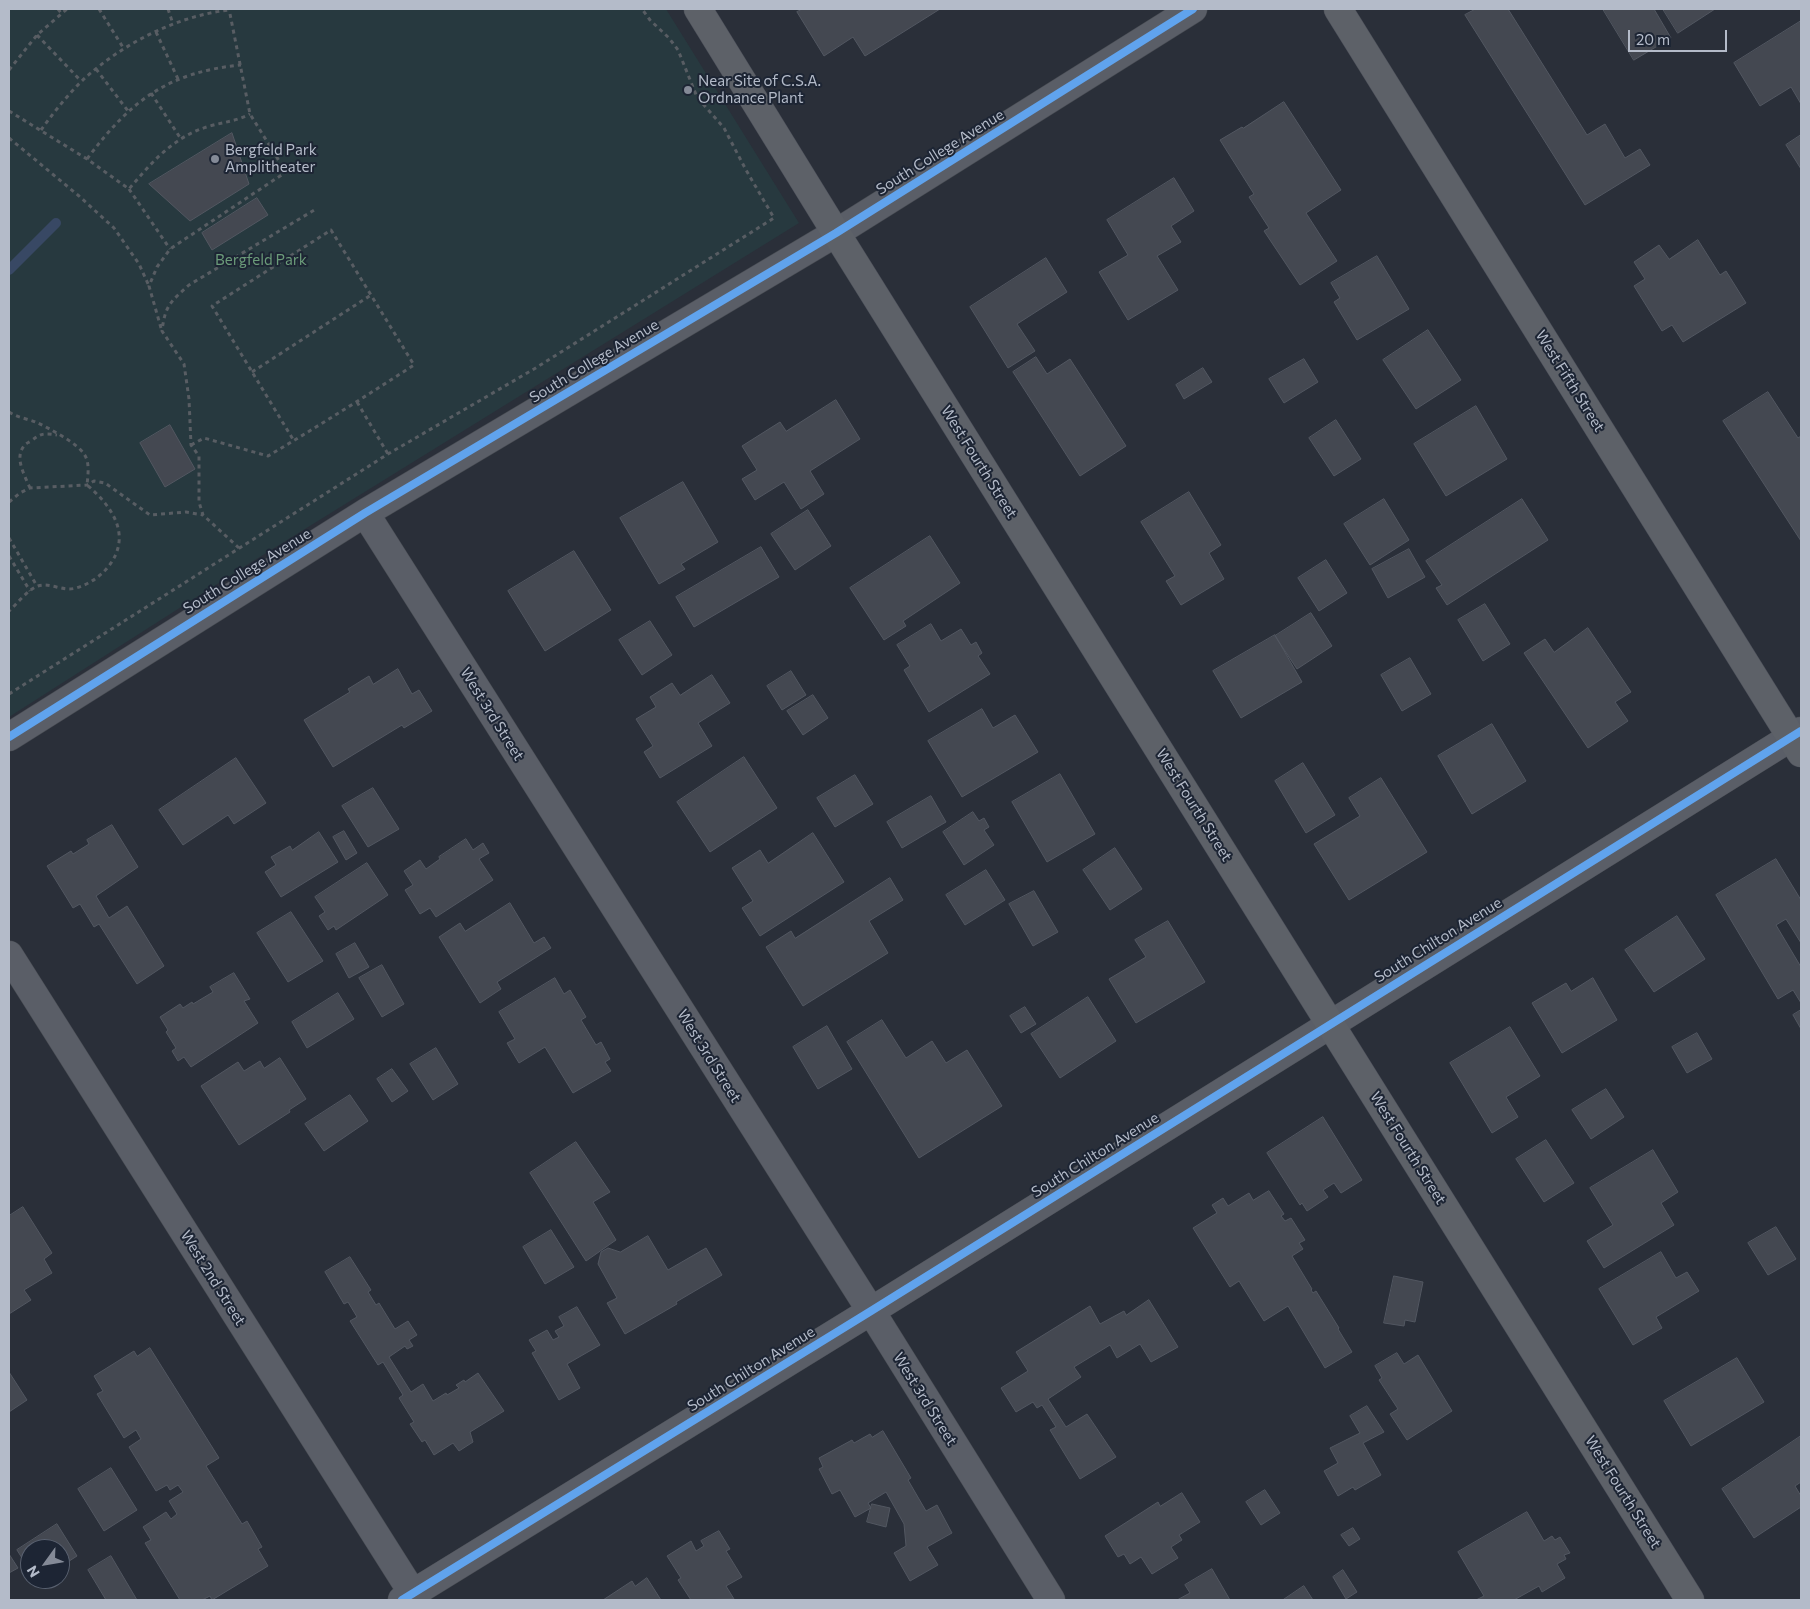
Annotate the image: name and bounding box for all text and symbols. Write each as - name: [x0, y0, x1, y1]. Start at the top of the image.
- scale bar: [1630, 20, 1729, 52]
- text: 20 m: [1636, 30, 1670, 48]
- place label: Near Site of C.S.A. Ordnance Plant: [698, 72, 821, 107]
- marker: Near Site of C.S.A. Ordnance Plant: [682, 84, 694, 96]
- street label: South College Avenue: [873, 105, 1007, 199]
- place label: Bergfeld Park Amplitheater: [225, 141, 317, 176]
- marker: Bergfeld Park Amplitheater: [209, 153, 221, 165]
- park label: Bergfeld Park: [215, 251, 307, 269]
- street label: South College Avenue: [526, 315, 662, 407]
- street label: West Fifth Street: [1532, 327, 1608, 435]
- street label: West Fourth Street: [937, 402, 1021, 522]
- street label: South College Avenue: [180, 524, 314, 618]
- street label: West 3rd Street: [456, 664, 528, 764]
- street label: West Fourth Street: [1152, 745, 1236, 865]
- street label: South Chilton Avenue: [1371, 893, 1505, 987]
- street label: West 3rd Street: [673, 1006, 745, 1106]
- street label: West Fourth Street: [1366, 1088, 1450, 1208]
- street label: South Chilton Avenue: [1028, 1108, 1162, 1202]
- street label: West 2nd Street: [177, 1227, 249, 1329]
- street label: South Chilton Avenue: [684, 1322, 818, 1416]
- street label: West 3rd Street: [889, 1349, 961, 1449]
- street label: West Fourth Street: [1581, 1432, 1665, 1552]
- north arrow: [20, 1539, 70, 1589]
- text: N: [23, 1563, 43, 1581]

